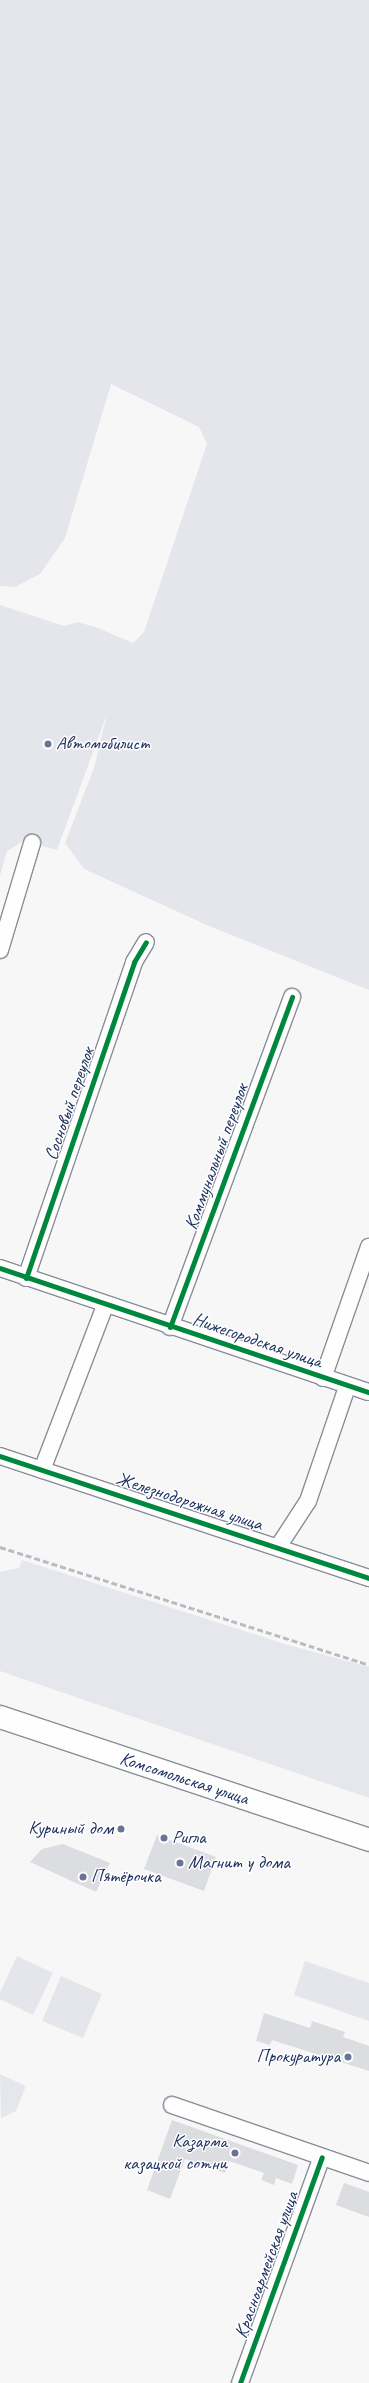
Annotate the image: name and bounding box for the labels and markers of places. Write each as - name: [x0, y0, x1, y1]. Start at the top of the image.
- place label: Автомобилист: [56, 733, 149, 755]
- marker: Автомобилист: [43, 739, 53, 749]
- place label: Куриный дом: [28, 1818, 113, 1840]
- marker: Куриный дом: [116, 1824, 126, 1834]
- place label: Ригла: [172, 1827, 206, 1849]
- marker: Ригла: [159, 1833, 169, 1843]
- place label: Магнит у дома: [188, 1852, 290, 1874]
- marker: Магнит у дома: [175, 1858, 185, 1868]
- place label: Пятёрочка: [91, 1866, 161, 1888]
- marker: Пятёрочка: [78, 1872, 88, 1882]
- place label: Прокуратура: [256, 2046, 340, 2068]
- marker: Прокуратура: [343, 2052, 353, 2062]
- place label: Казарма казацкой сотни: [123, 2131, 227, 2175]
- marker: Казарма казацкой сотни: [230, 2148, 240, 2158]

